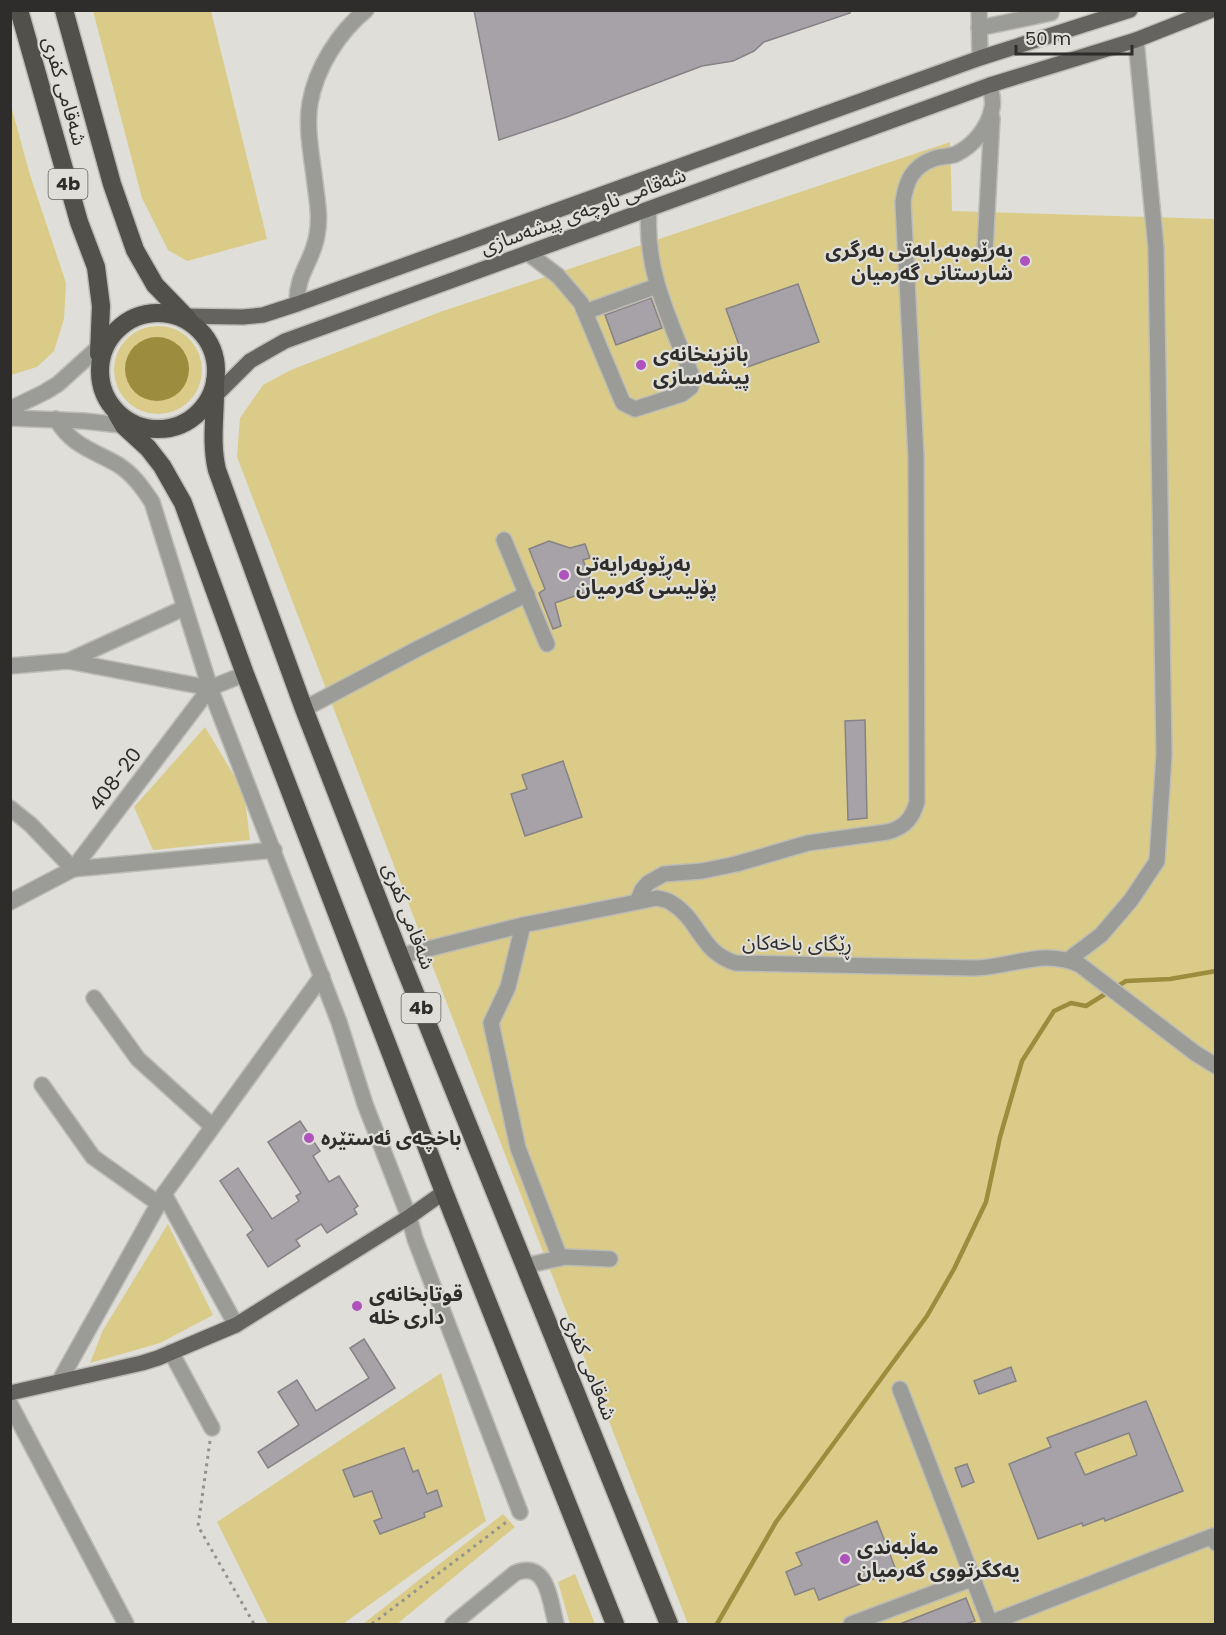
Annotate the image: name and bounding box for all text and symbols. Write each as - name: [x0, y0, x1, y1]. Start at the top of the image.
- scale bar: [1016, 18, 1132, 56]
- text: 50 m: [1025, 26, 1071, 51]
- street label: شەقامی کفری: [36, 33, 94, 149]
- street label: شەقامی ناوچەی پیشەسازی: [476, 161, 690, 261]
- road number: 4b: [48, 169, 88, 199]
- place label: بەرێوەبەرایەتی بەرگری شارستانی گەرمیان: [825, 236, 1013, 287]
- marker: بەرێوەبەرایەتی بەرگری شارستانی گەرمیان: [1018, 254, 1032, 268]
- place label: بانزینخانەی پیشەسازی: [653, 340, 750, 391]
- marker: بانزینخانەی پیشەسازی: [634, 358, 648, 372]
- place label: بەڕێوبەرایەتی پۆلیسی گەرمیان: [576, 550, 717, 601]
- marker: بەڕێوبەرایەتی پۆلیسی گەرمیان: [557, 568, 571, 582]
- street label: 408-20: [82, 741, 148, 817]
- street label: شەقامی کفری: [376, 859, 442, 973]
- street label: ڕێگای باخەکان: [742, 928, 852, 961]
- road number: 4b: [402, 993, 440, 1023]
- place label: باخچەی ئەستێرە: [321, 1124, 462, 1152]
- marker: باخچەی ئەستێرە: [302, 1131, 316, 1145]
- place label: قوتابخانەی داری خلە: [369, 1280, 463, 1331]
- marker: قوتابخانەی داری خلە: [350, 1299, 364, 1313]
- street label: شەقامی کفری: [556, 1310, 624, 1424]
- place label: مەڵبەندی یەکگرتووی گەرمیان: [857, 1532, 1020, 1584]
- marker: مەڵبەندی یەکگرتووی گەرمیان: [838, 1552, 852, 1566]

